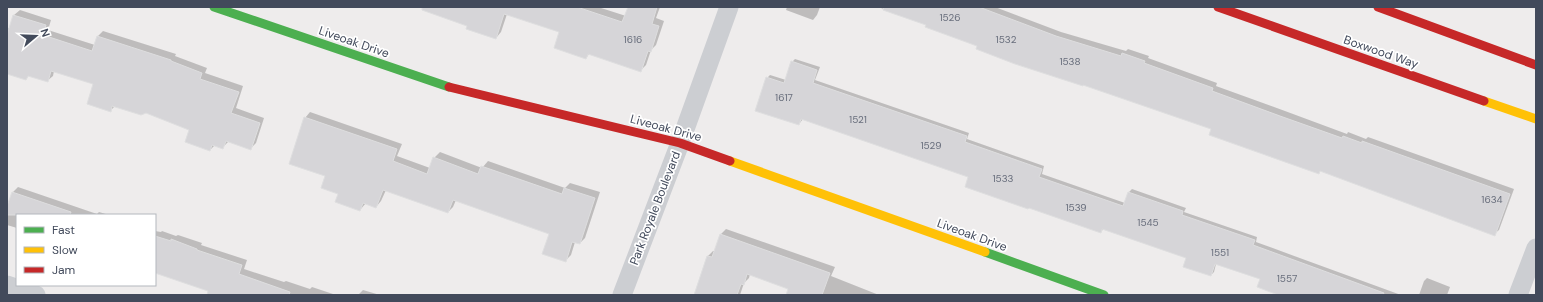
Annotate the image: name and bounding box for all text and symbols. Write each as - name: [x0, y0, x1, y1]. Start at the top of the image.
- house number: 1526: [939, 11, 961, 24]
- north arrow: [16, 16, 56, 56]
- street label: Liveoak Drive: [317, 22, 391, 62]
- text: N: [38, 27, 53, 39]
- street label: Boxwood Way: [1342, 32, 1421, 72]
- house number: 1616: [624, 33, 642, 46]
- house number: 1532: [996, 33, 1017, 46]
- house number: 1538: [1059, 55, 1081, 68]
- house number: 1617: [775, 91, 793, 104]
- street label: Liveoak Drive: [628, 111, 704, 145]
- house number: 1521: [849, 113, 867, 126]
- house number: 1529: [921, 139, 942, 152]
- street label: Park Royale Boulevard: [626, 149, 684, 267]
- house number: 1533: [992, 172, 1014, 185]
- house number: 1634: [1481, 193, 1503, 206]
- house number: 1539: [1065, 201, 1087, 214]
- legend: [16, 214, 156, 286]
- street label: Liveoak Drive: [935, 215, 1009, 255]
- house number: 1545: [1137, 216, 1159, 229]
- text: Fast: [52, 222, 75, 238]
- text: Slow: [52, 242, 78, 258]
- house number: 1551: [1211, 246, 1229, 259]
- text: Jam: [52, 262, 75, 278]
- house number: 1557: [1277, 272, 1297, 285]

